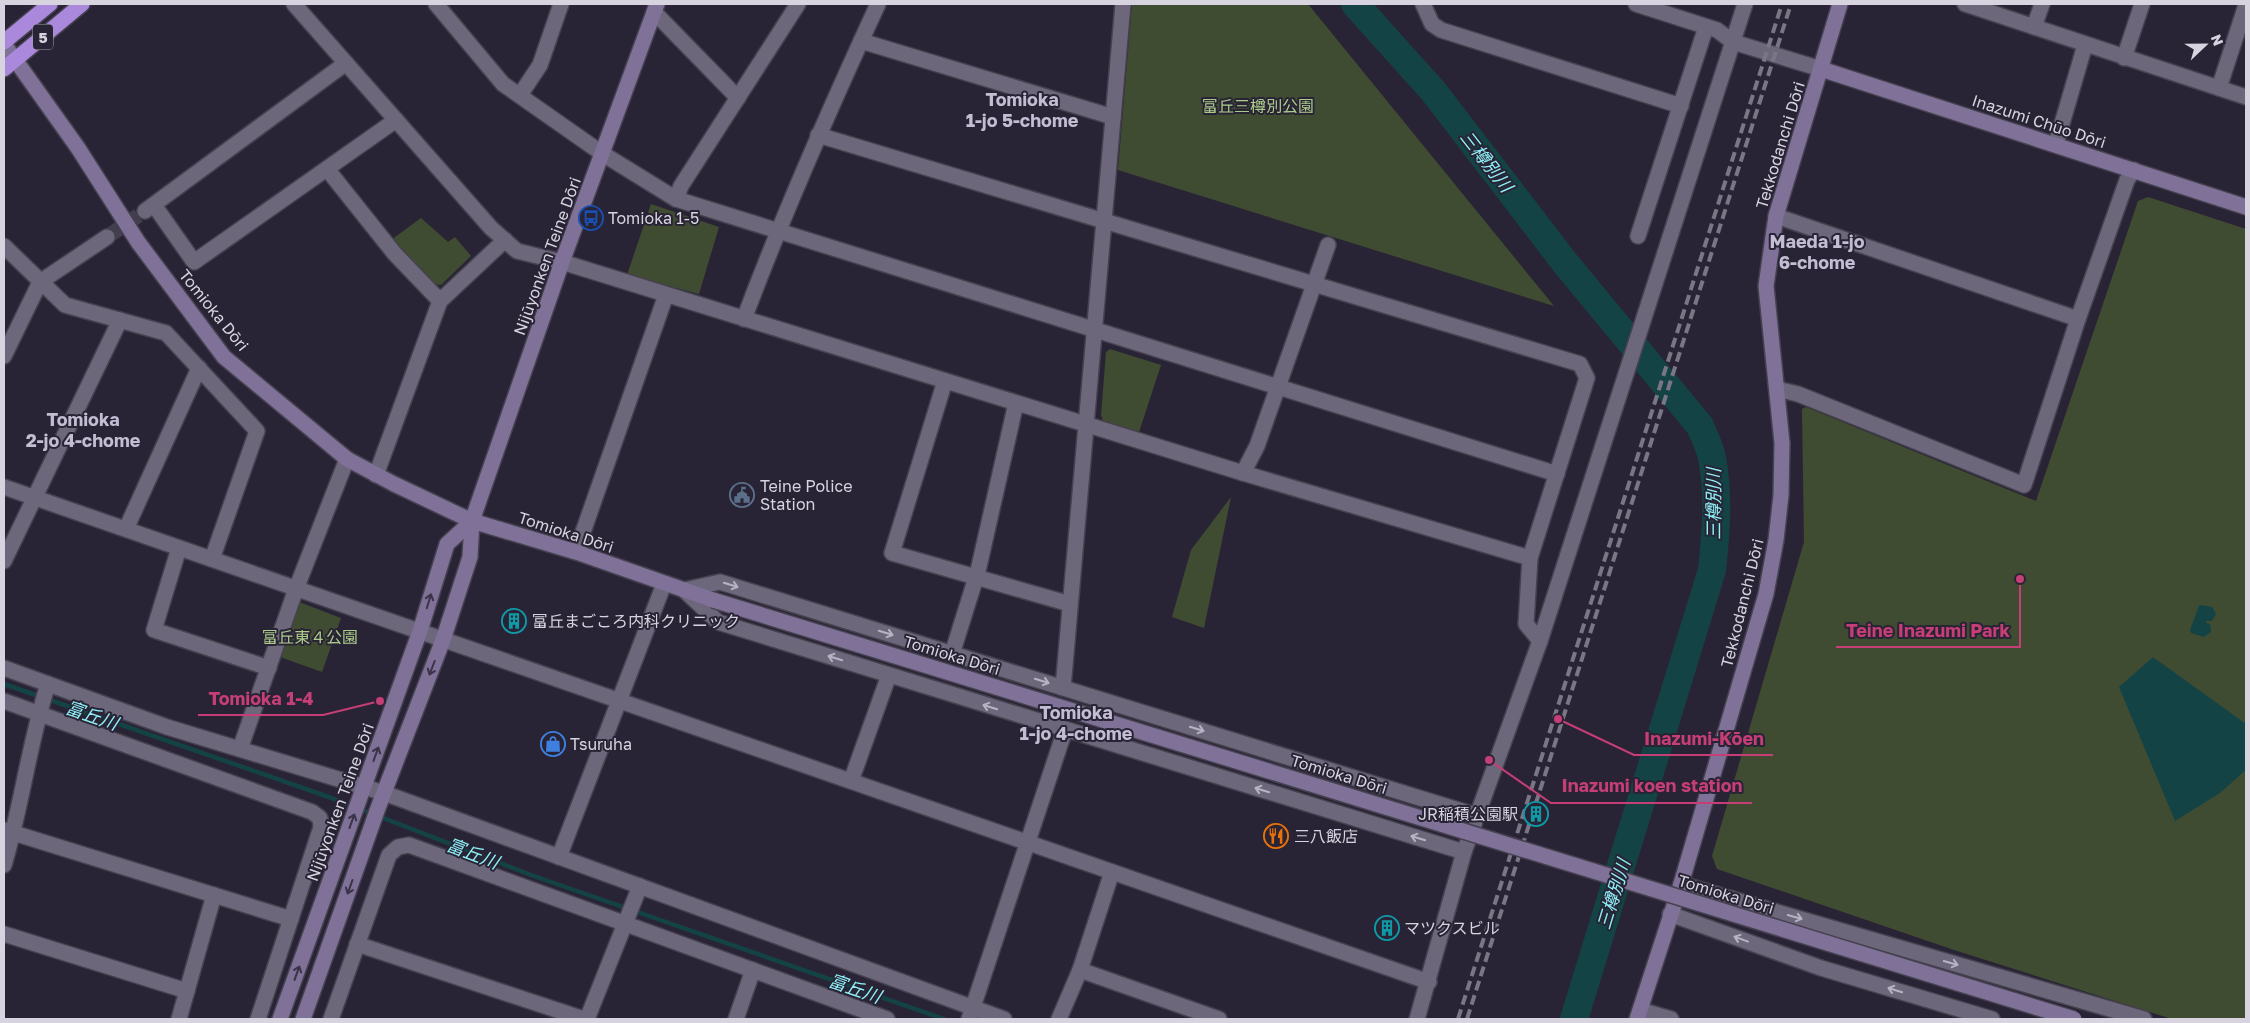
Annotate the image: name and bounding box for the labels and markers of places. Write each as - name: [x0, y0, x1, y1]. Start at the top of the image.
- bus stop icon: Tomioka 1-5: [578, 205, 604, 231]
- place label: Tomioka 1-5: [608, 208, 699, 228]
- place label: Teine Police Station: [760, 476, 853, 514]
- public building icon: Teine Police Station: [729, 482, 755, 508]
- building icon: 富丘まごころ内科クリニック: [501, 608, 527, 634]
- place label: 富丘まごころ内科クリニック: [532, 611, 740, 631]
- callout: Teine Inazumi Park: [1836, 614, 2020, 647]
- callout: Tomioka 1-4: [198, 682, 323, 715]
- callout: Inazumi-Kōen: [1634, 722, 1773, 755]
- shop icon: Tsuruha: [540, 731, 566, 757]
- place label: Tsuruha: [570, 734, 632, 754]
- callout: Inazumi koen station: [1551, 770, 1752, 803]
- building icon: JR稲積公園駅: [1523, 801, 1549, 827]
- place label: JR稲積公園駅: [1418, 804, 1518, 824]
- restaurant icon: 三八飯店: [1263, 823, 1289, 849]
- place label: 三八飯店: [1294, 826, 1358, 846]
- building icon: マツクスビル: [1374, 915, 1400, 941]
- place label: マツクスビル: [1404, 918, 1500, 938]

